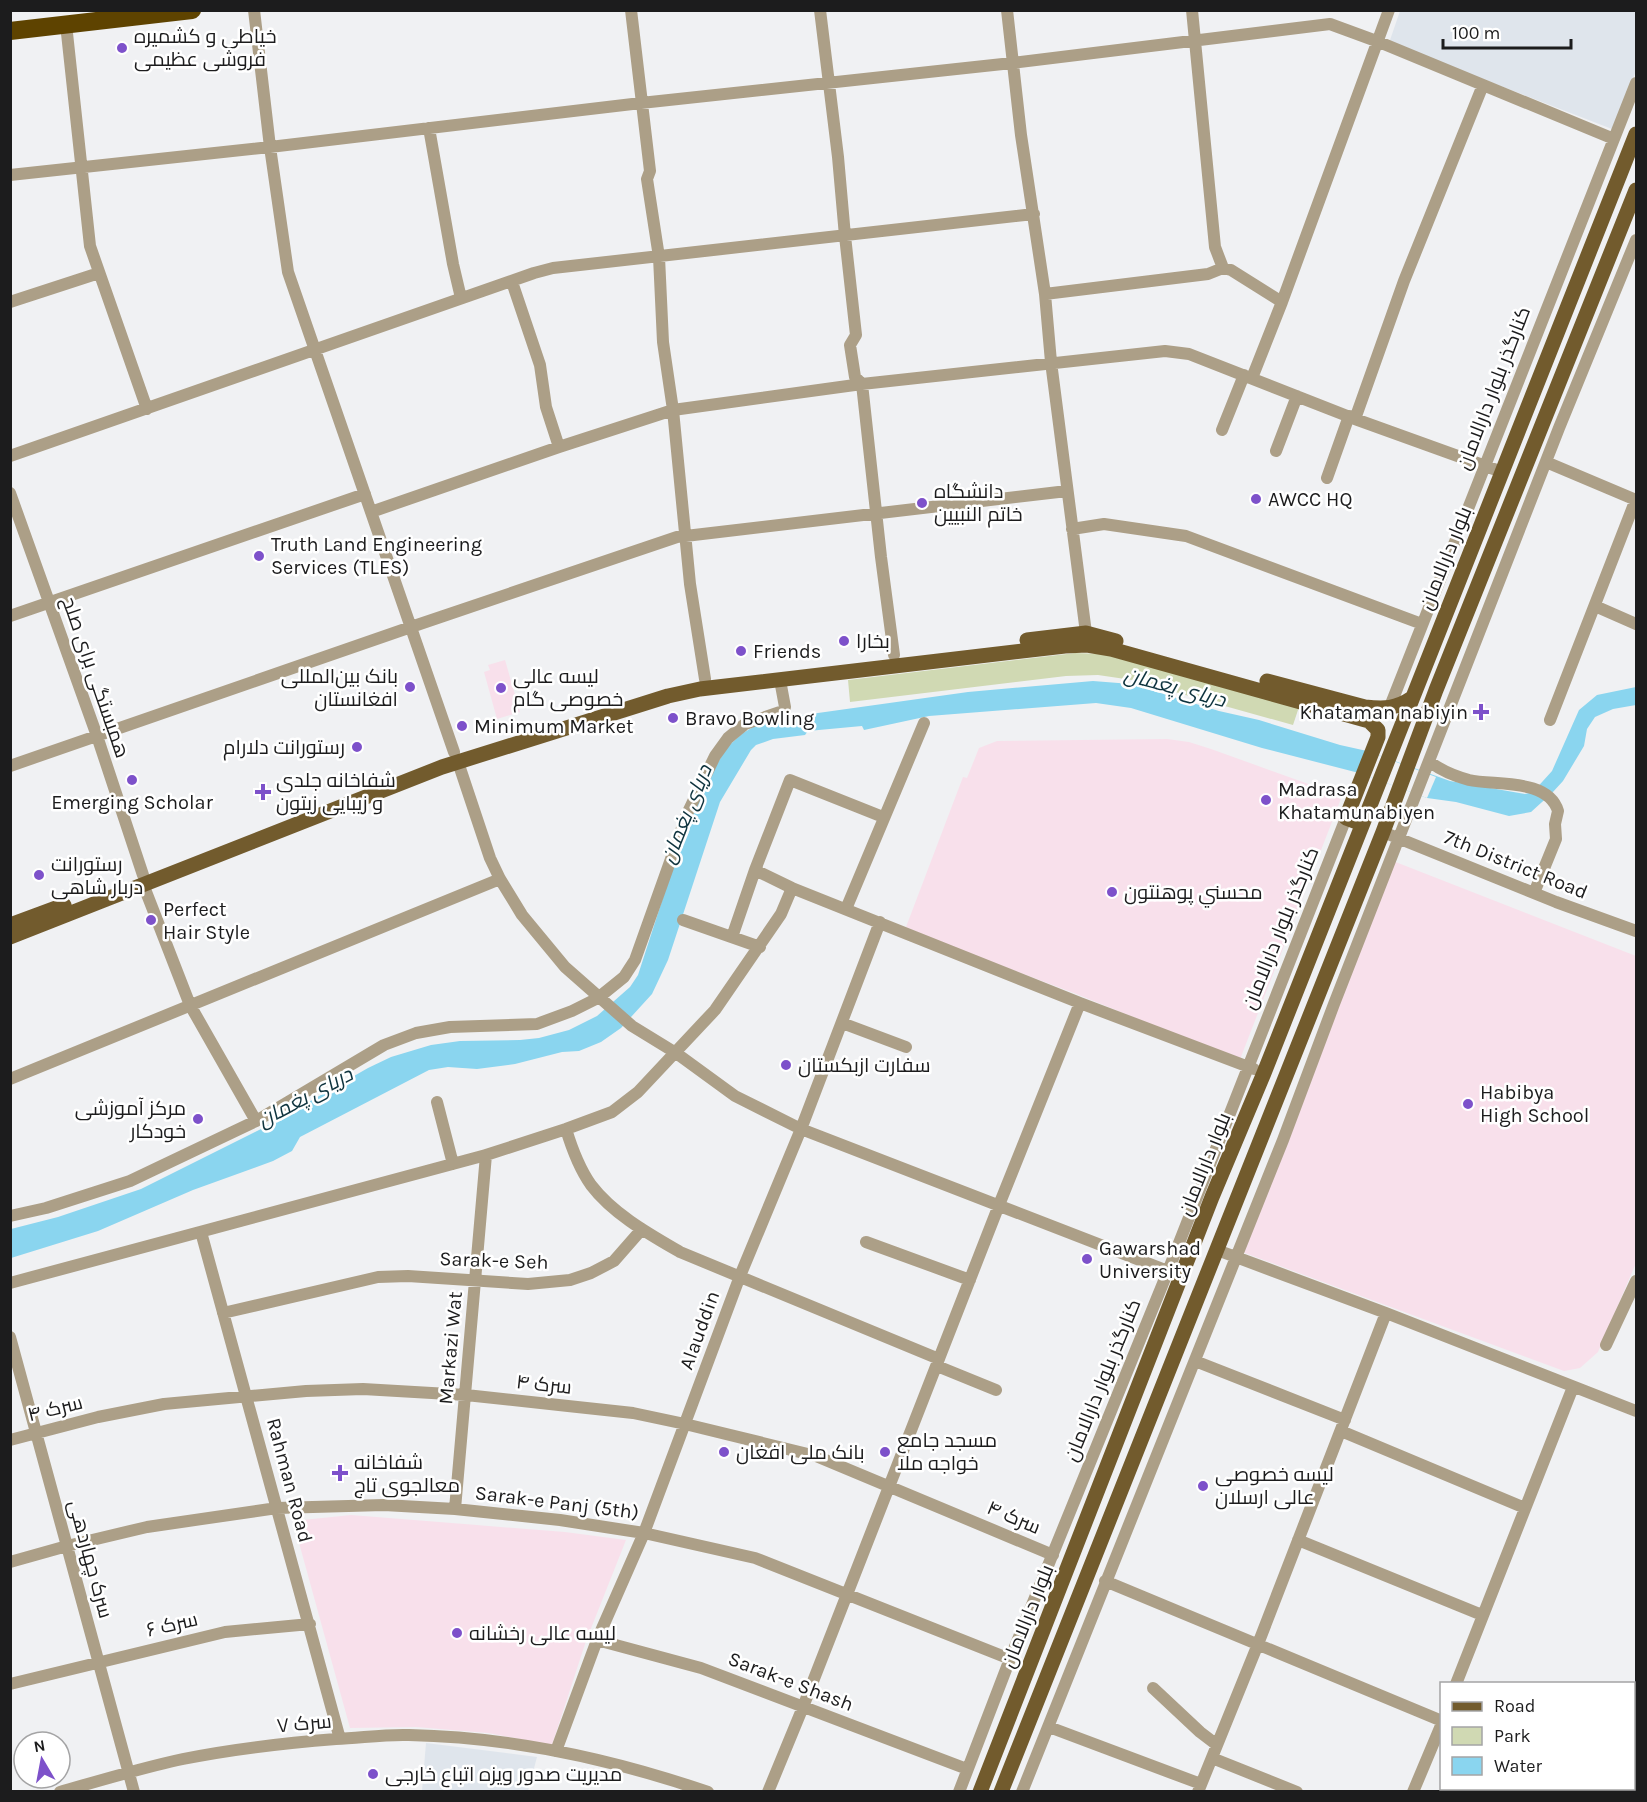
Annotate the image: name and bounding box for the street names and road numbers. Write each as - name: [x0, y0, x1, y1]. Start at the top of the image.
- street label: کنارگذر بلوار دارالامان: [1452, 303, 1536, 473]
- street label: بلوار دارالامان: [1414, 503, 1477, 613]
- street label: همبستگی برای صلح: [55, 593, 134, 762]
- street label: 7th District Road: [1441, 825, 1591, 904]
- street label: کنارگذر بلوار دارالامان: [1237, 844, 1324, 1013]
- street label: بلوار دارالامان: [1173, 1109, 1236, 1219]
- street label: Sarak-e Seh: [439, 1247, 549, 1274]
- street label: Alauddin: [675, 1288, 724, 1373]
- street label: Markazi Wat: [434, 1290, 467, 1406]
- street label: کنارگذر بلوار دارالامان: [1059, 1296, 1146, 1465]
- street label: سرک ۴: [515, 1370, 573, 1399]
- street label: سرک ۴: [25, 1391, 85, 1426]
- street label: Rahman Road: [262, 1415, 317, 1545]
- street label: Sarak-e Panj (5th): [474, 1481, 640, 1524]
- street label: سرک ۴: [984, 1496, 1044, 1539]
- street label: سرک چهاردهی: [63, 1498, 117, 1621]
- street label: بلوار دارالامان: [996, 1561, 1059, 1671]
- street label: سرک ۶: [144, 1607, 200, 1642]
- street label: Sarak-e Shash: [725, 1647, 857, 1716]
- street label: سرک ۷: [276, 1710, 333, 1737]

